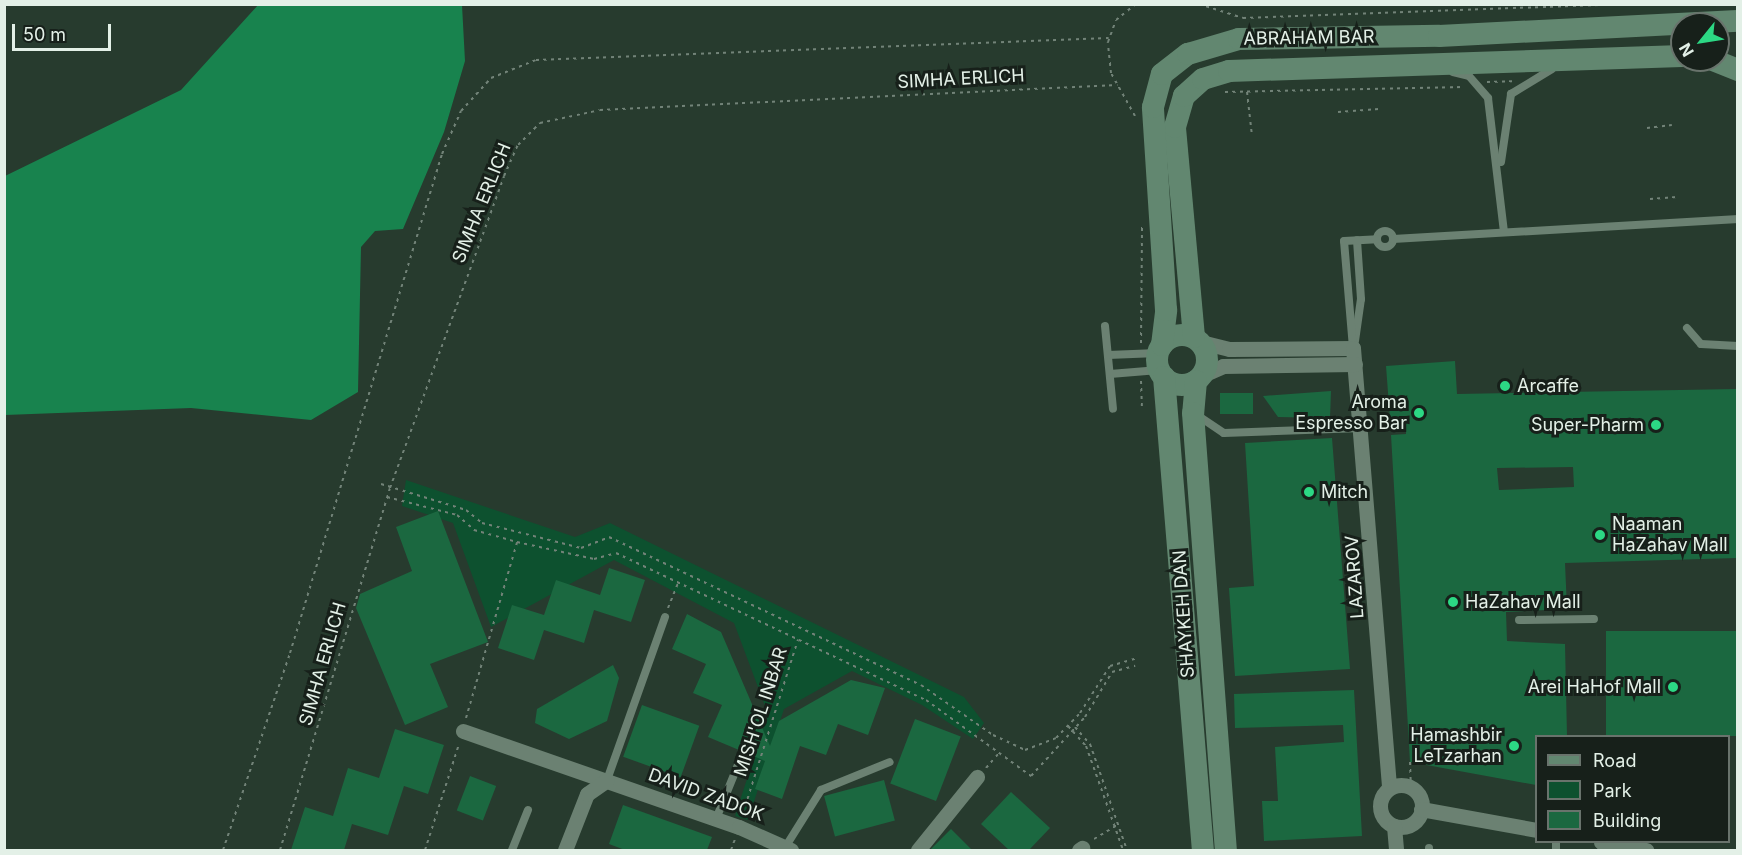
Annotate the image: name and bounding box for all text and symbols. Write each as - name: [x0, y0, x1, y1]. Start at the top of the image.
- scale bar: [15, 12, 114, 50]
- north arrow: [1670, 12, 1730, 72]
- text: 50 m: [23, 24, 66, 45]
- street label: ABRAHAM BAR: [1243, 26, 1375, 50]
- text: N: [1674, 40, 1698, 60]
- street label: SIMHA ERLICH: [897, 65, 1025, 93]
- street label: SIMHA ERLICH: [448, 140, 516, 266]
- place label: Arcaffe: [1517, 375, 1579, 397]
- marker: Arcaffe: [1498, 379, 1512, 393]
- place label: Aroma Espresso Bar: [1295, 392, 1407, 434]
- marker: Aroma Espresso Bar: [1412, 406, 1426, 420]
- place label: Super-Pharm: [1531, 414, 1644, 436]
- marker: Super-Pharm: [1649, 418, 1663, 432]
- place label: Mitch: [1321, 481, 1368, 503]
- marker: Mitch: [1302, 485, 1316, 499]
- place label: Naaman HaZahav Mall: [1612, 514, 1728, 556]
- marker: Naaman HaZahav Mall: [1593, 528, 1607, 542]
- street label: LAZAROV: [1341, 535, 1369, 619]
- street label: SHAYKEH DAN: [1169, 549, 1199, 679]
- place label: HaZahav Mall: [1465, 591, 1581, 613]
- marker: HaZahav Mall: [1446, 595, 1460, 609]
- street label: SIMHA ERLICH: [295, 600, 351, 728]
- street label: MISH'OL INBAR: [730, 645, 792, 779]
- place label: Arei HaHof Mall: [1528, 676, 1661, 698]
- marker: Arei HaHof Mall: [1666, 680, 1680, 694]
- place label: Hamashbir LeTzarhan: [1410, 725, 1502, 768]
- legend: [1535, 735, 1730, 843]
- marker: Hamashbir LeTzarhan: [1507, 739, 1521, 753]
- text: Road: [1593, 750, 1636, 771]
- street label: DAVID ZADOK: [645, 764, 767, 826]
- text: Park: [1593, 780, 1632, 801]
- text: Building: [1593, 810, 1661, 831]

